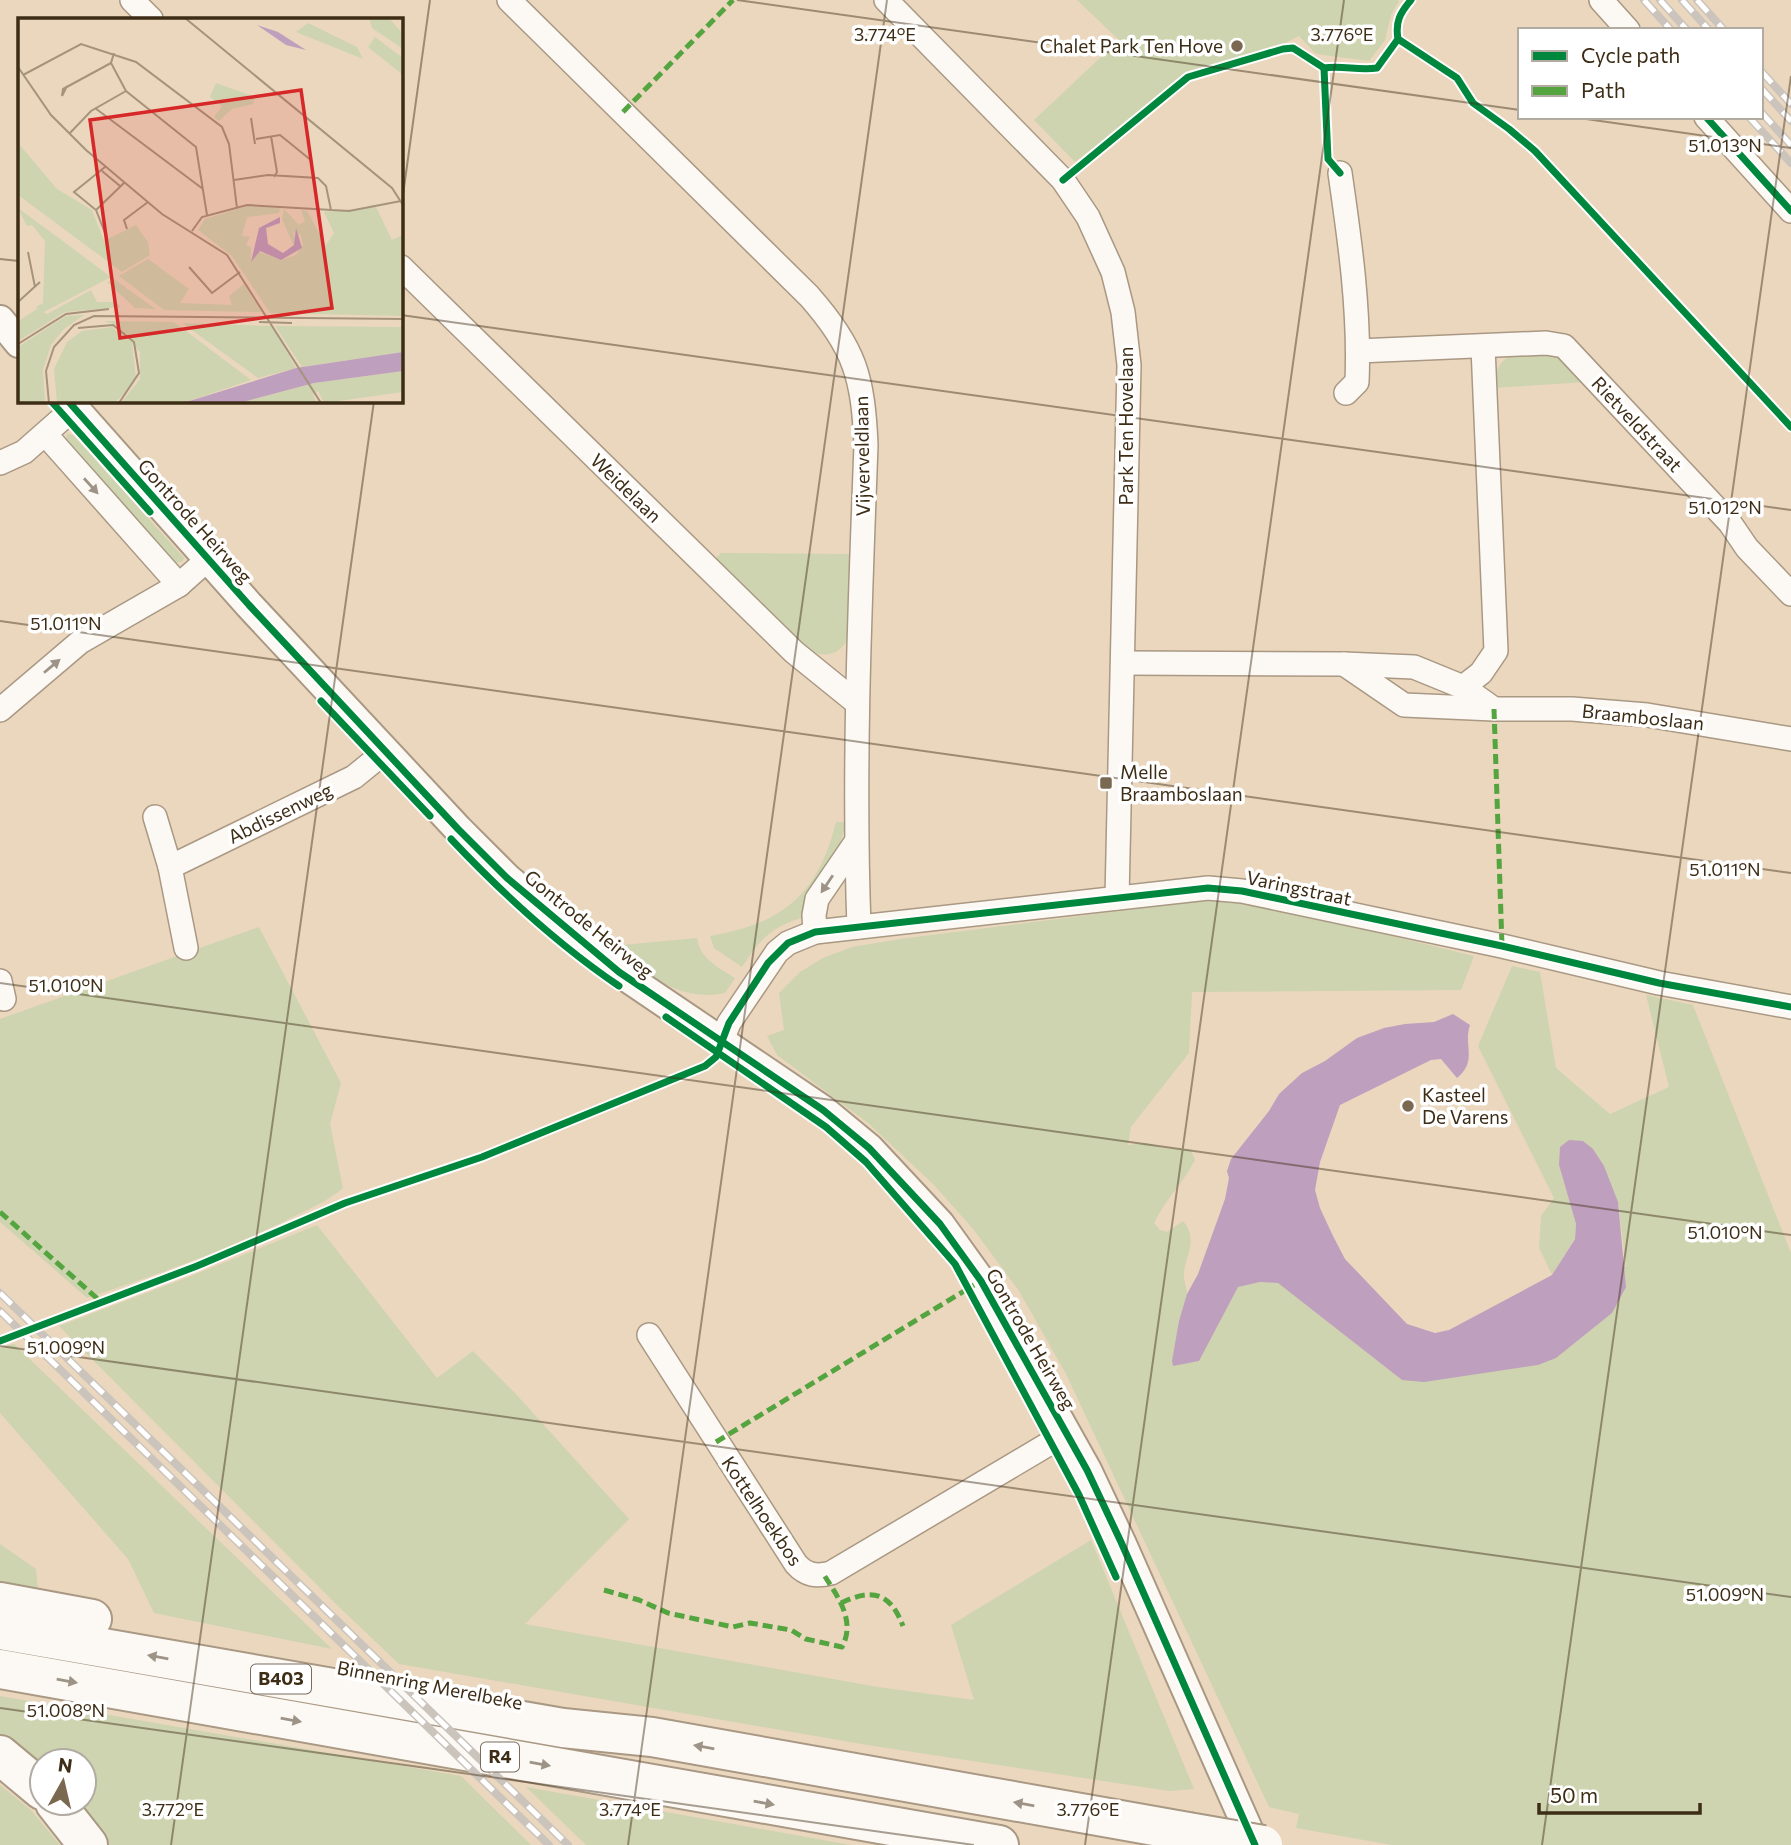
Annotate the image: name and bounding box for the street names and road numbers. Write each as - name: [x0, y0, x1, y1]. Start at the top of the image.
- street label: Park Ten Hovelaan: [1114, 347, 1137, 505]
- street label: Rietveldstraat: [1587, 371, 1688, 476]
- street label: Vijverveldlaan: [849, 396, 874, 517]
- street label: Weidelaan: [586, 448, 667, 527]
- street label: Gontrode Heirweg: [134, 454, 257, 587]
- street label: Braamboslaan: [1581, 699, 1705, 734]
- street label: Abdissenweg: [224, 777, 336, 848]
- street label: Gontrode Heirweg: [520, 865, 658, 983]
- street label: Varingstraat: [1244, 865, 1354, 910]
- street label: Gontrode Heirweg: [982, 1264, 1081, 1413]
- street label: Kottelhoekbos: [717, 1452, 808, 1570]
- street label: Binnenring Merelbeke: [335, 1655, 525, 1714]
- road number: B403: [251, 1664, 311, 1694]
- road number: R4: [481, 1742, 519, 1772]

